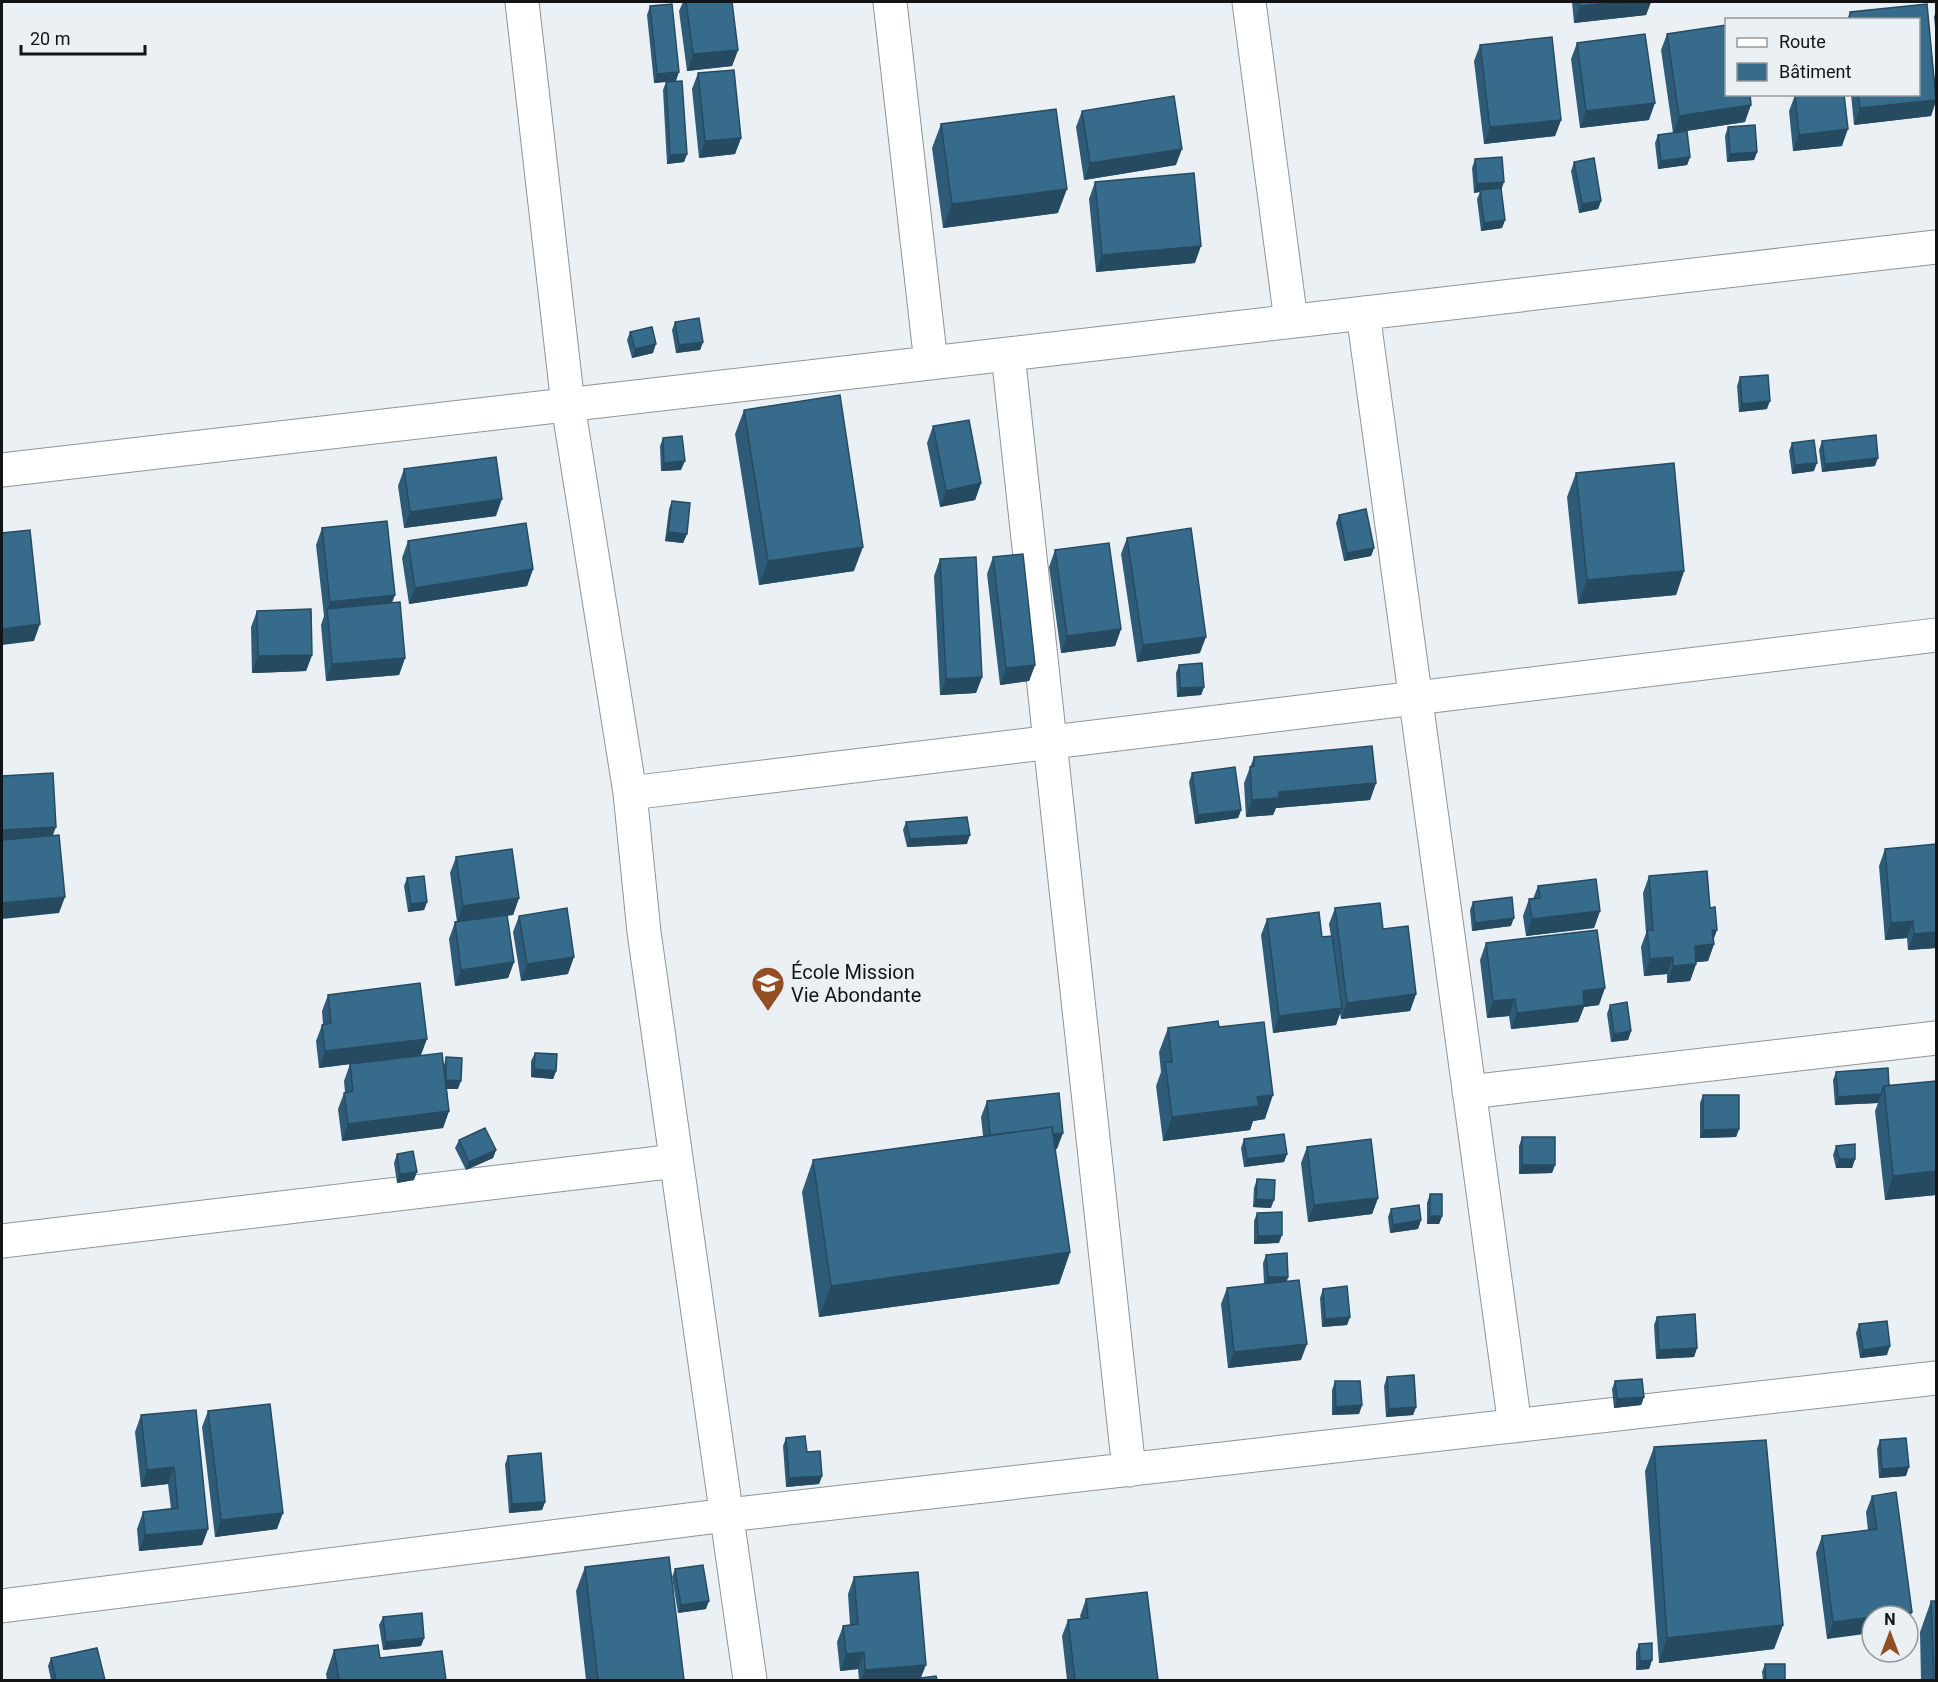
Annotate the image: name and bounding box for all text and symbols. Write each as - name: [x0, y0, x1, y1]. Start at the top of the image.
- scale bar: [21, 18, 146, 56]
- legend: [1725, 18, 1920, 96]
- text: 20 m: [30, 28, 70, 49]
- text: Route: [1779, 31, 1826, 52]
- text: Bâtiment: [1779, 61, 1852, 82]
- place label: École Mission Vie Abondante: [791, 960, 921, 1007]
- school or university icon: École Mission Vie Abondante: [750, 965, 786, 1012]
- north arrow: [1860, 1604, 1920, 1664]
- text: N: [1884, 1610, 1896, 1629]

